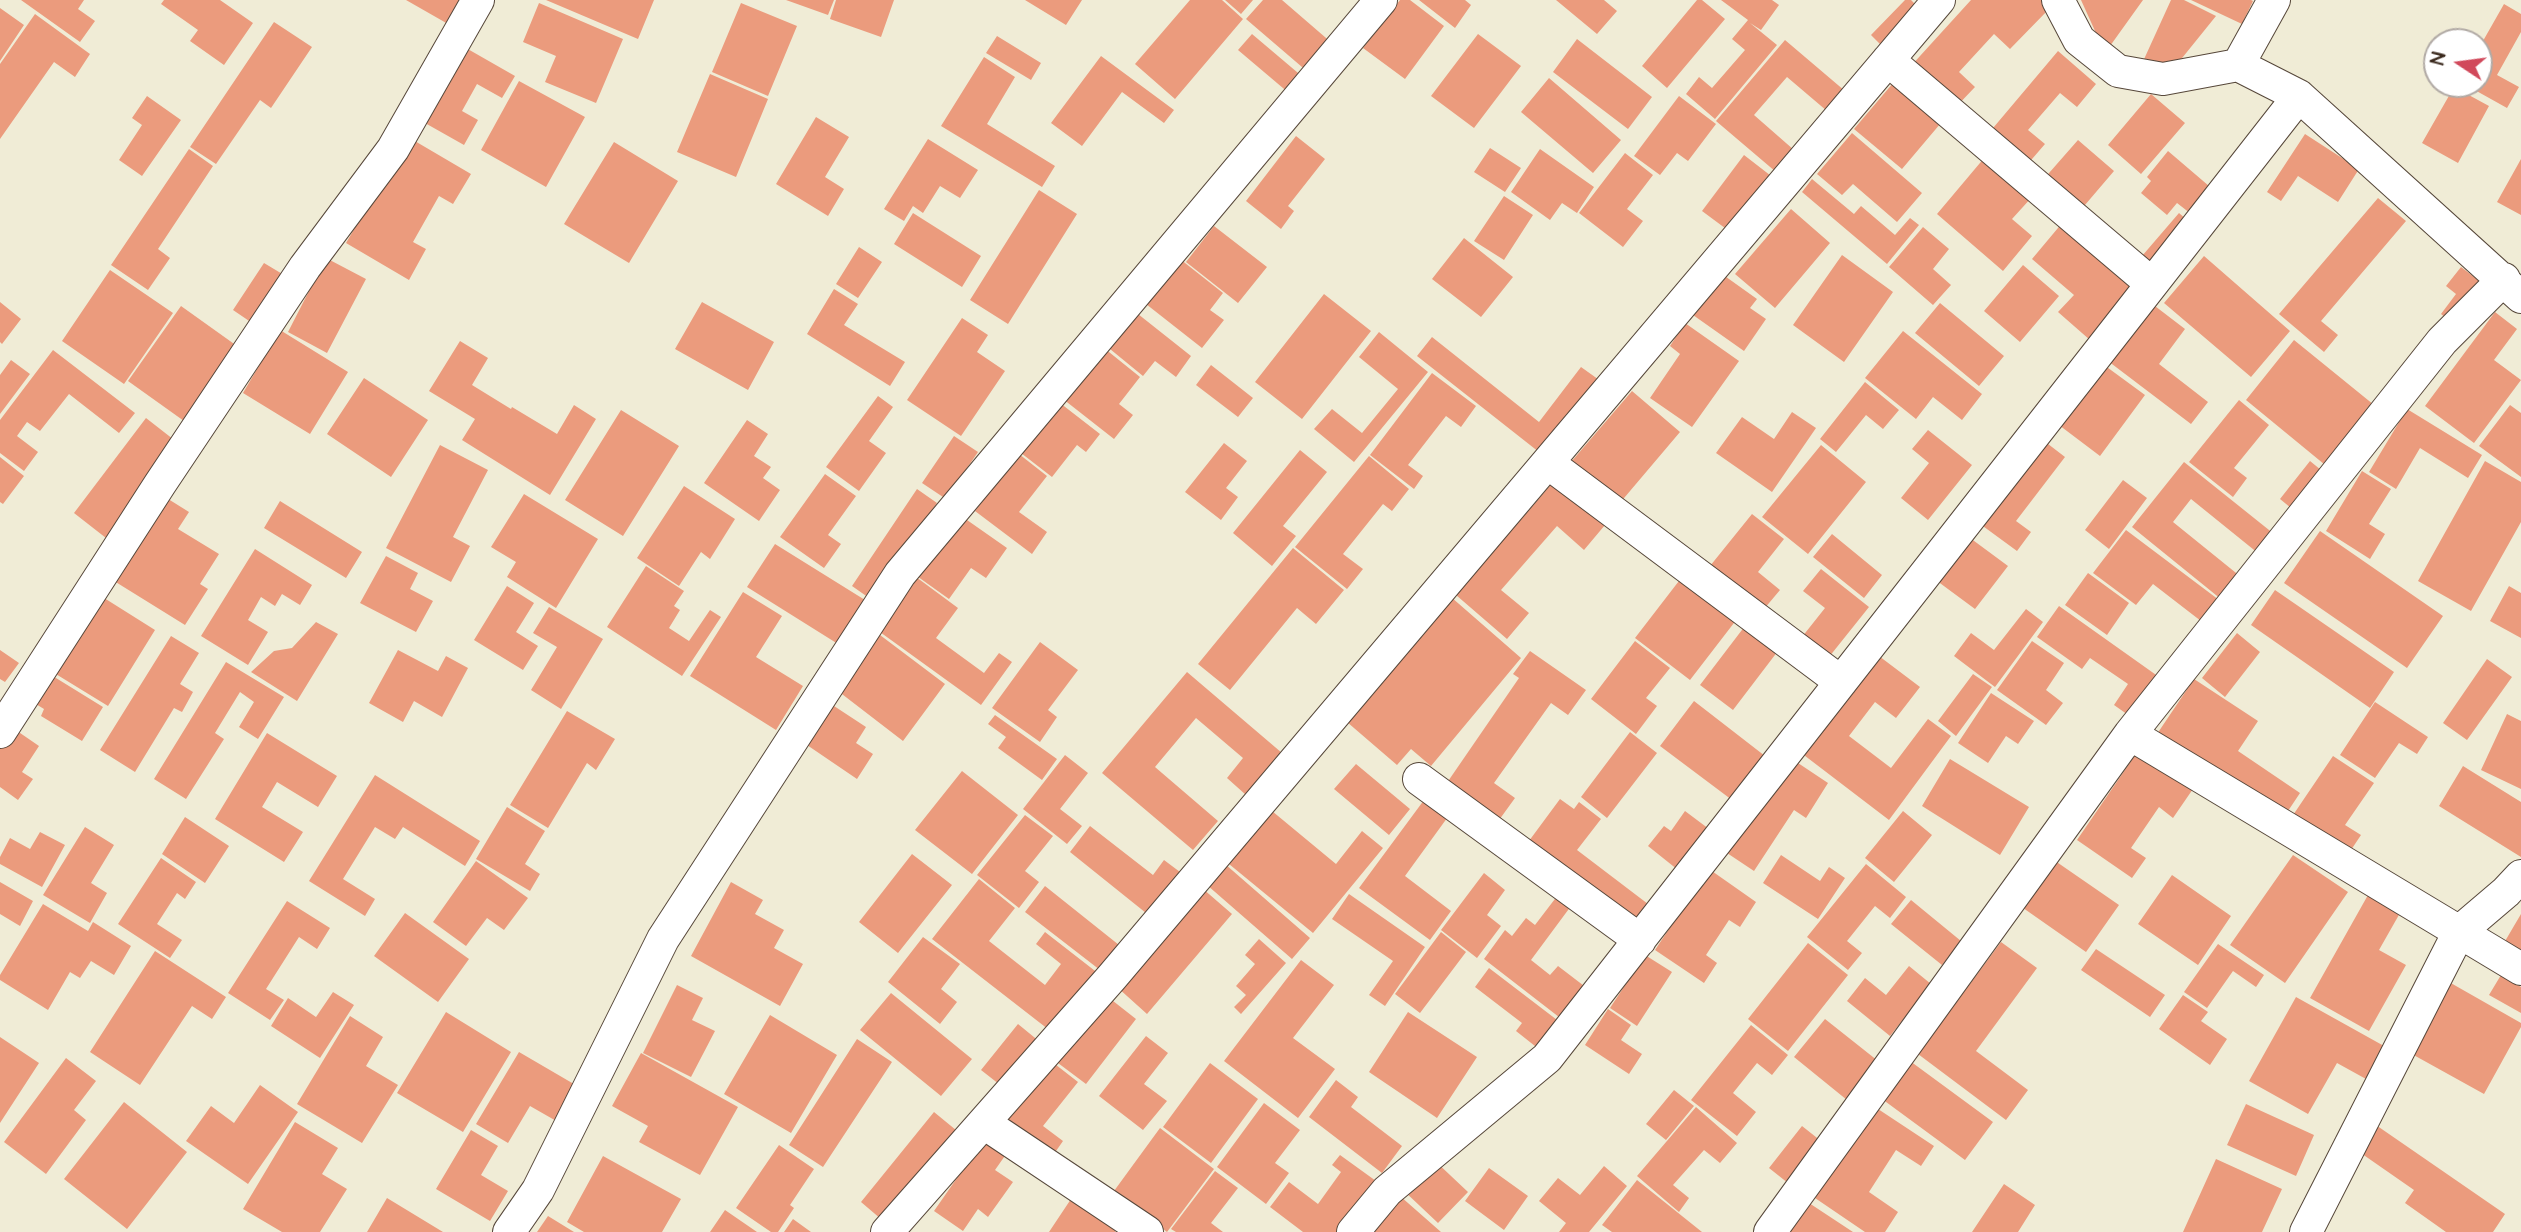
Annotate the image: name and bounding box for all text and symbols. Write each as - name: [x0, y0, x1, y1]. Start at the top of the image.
- north arrow: [2423, 28, 2493, 98]
- text: N: [2425, 50, 2453, 67]

